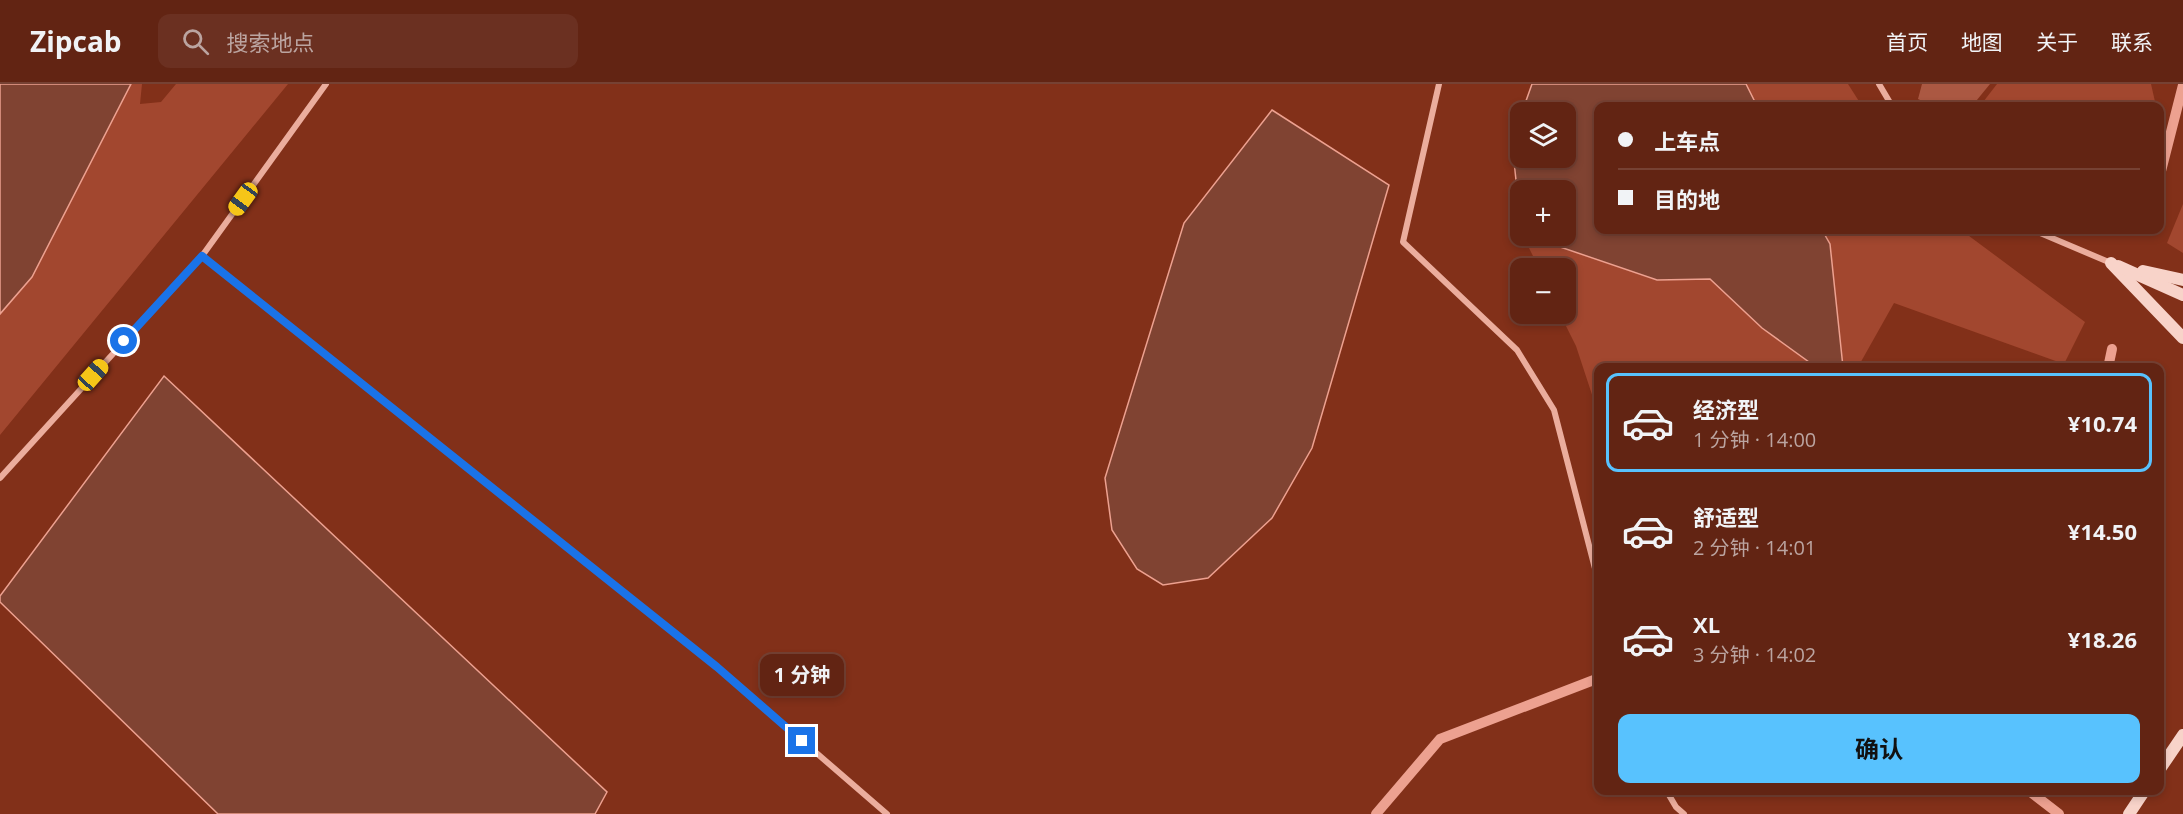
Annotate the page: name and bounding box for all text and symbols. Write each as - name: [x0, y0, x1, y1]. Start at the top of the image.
- search box: [158, 14, 578, 68]
- text: Zipcab: [30, 22, 122, 60]
- icon: search: [179, 25, 212, 58]
- text: 搜索地点: [227, 27, 315, 57]
- text: 首页: [1886, 28, 1928, 56]
- text: 地图: [1961, 28, 2003, 56]
- text: 关于: [2036, 28, 2078, 56]
- text: 联系: [2111, 28, 2153, 56]
- map controls: [1510, 102, 1576, 324]
- button: layers: [1510, 102, 1576, 168]
- text: 上车点: [1654, 126, 1720, 156]
- car: [225, 179, 261, 219]
- button: +: [1510, 180, 1576, 246]
- text: 目的地: [1654, 184, 1720, 214]
- button: −: [1510, 258, 1576, 324]
- route start: [110, 327, 137, 354]
- car: [74, 356, 112, 394]
- text: 经济型: [1693, 394, 1759, 424]
- icon: car: [1621, 396, 1675, 450]
- text: ¥10.74: [2068, 408, 2137, 438]
- text: 1 分钟 · 14:00: [1693, 426, 1816, 453]
- text: 舒适型: [1693, 502, 1759, 532]
- icon: car: [1621, 504, 1675, 558]
- text: ¥14.50: [2068, 516, 2137, 546]
- text: 2 分钟 · 14:01: [1693, 534, 1816, 561]
- text: XL: [1693, 609, 1720, 639]
- icon: car: [1621, 612, 1675, 666]
- text: ¥18.26: [2068, 624, 2137, 654]
- text: 3 分钟 · 14:02: [1693, 641, 1816, 668]
- callout: 1 分钟: [760, 654, 844, 696]
- text: 1 分钟: [774, 661, 830, 688]
- button: 确认: [1618, 714, 2140, 783]
- route end: [788, 727, 815, 754]

